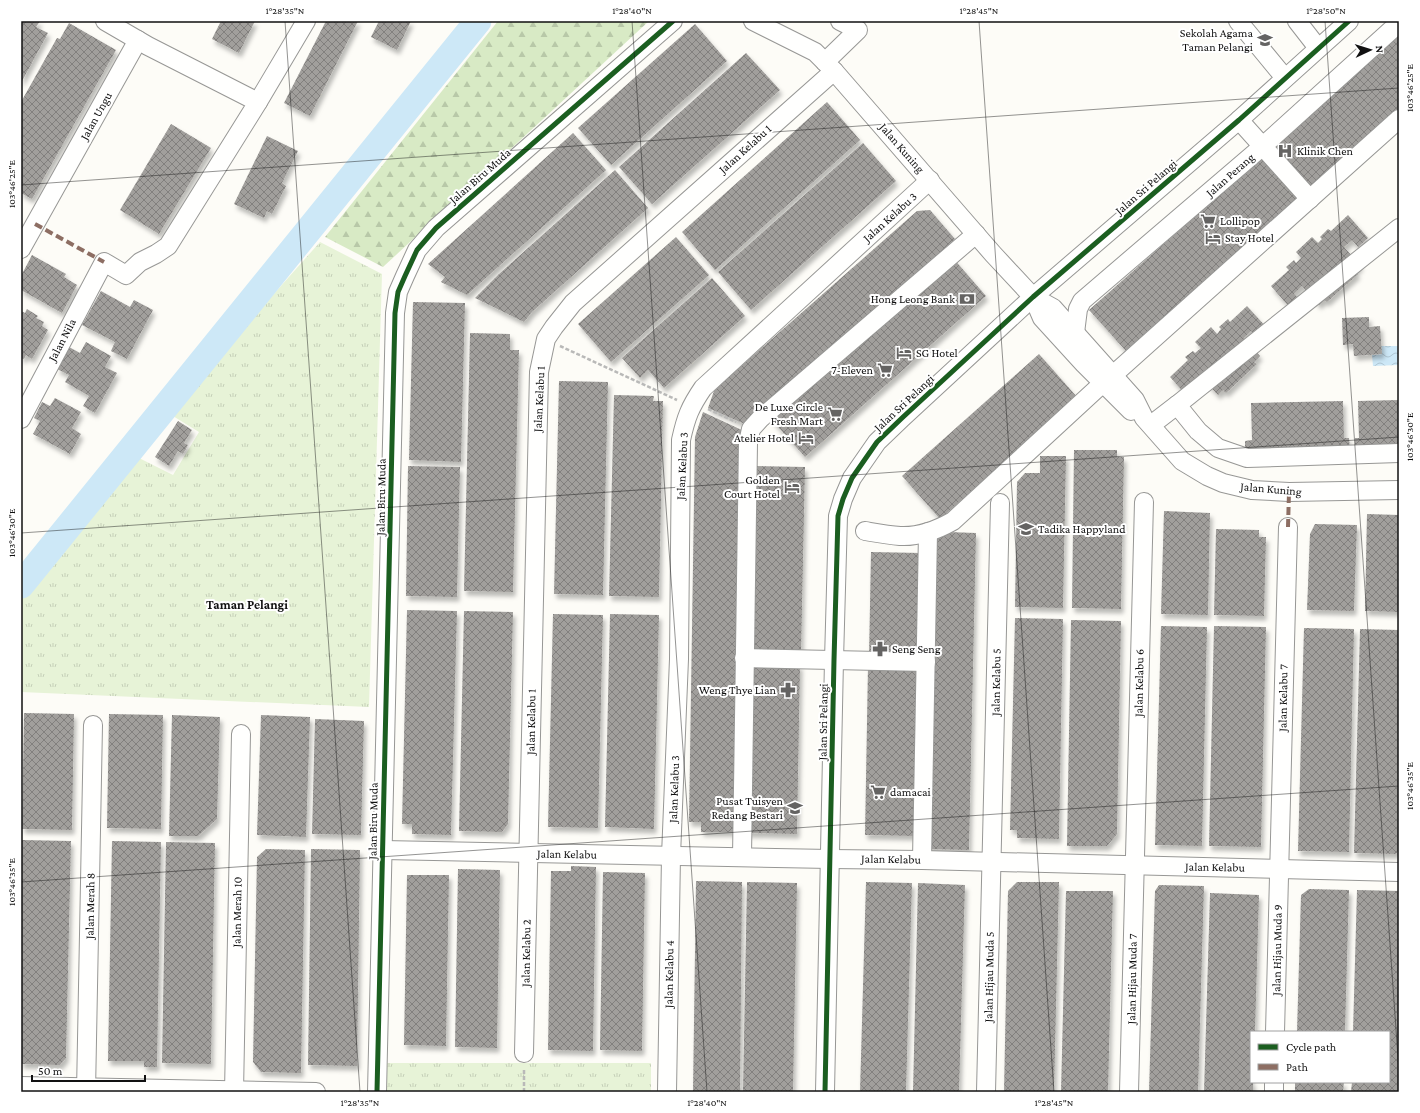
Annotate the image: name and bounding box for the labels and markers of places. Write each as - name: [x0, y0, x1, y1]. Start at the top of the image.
- place label: Sekolah Agama Taman Pelangi: [1180, 26, 1253, 54]
- school or university icon: Sekolah Agama Taman Pelangi: [1256, 31, 1274, 49]
- hospital icon: Klinik Chen: [1276, 142, 1294, 160]
- place label: Klinik Chen: [1297, 144, 1354, 158]
- supermarket icon: Lollipop: [1199, 212, 1217, 230]
- place label: Lollipop: [1220, 214, 1260, 228]
- hotel icon: Stay Hotel: [1204, 229, 1222, 247]
- place label: Stay Hotel: [1225, 231, 1274, 245]
- bank icon: Hong Leong Bank: [958, 290, 976, 308]
- place label: Hong Leong Bank: [871, 292, 955, 306]
- hotel icon: SG Hotel: [895, 344, 913, 362]
- place label: SG Hotel: [916, 346, 958, 360]
- supermarket icon: 7-Eleven: [876, 361, 894, 379]
- place label: 7-Eleven: [831, 363, 874, 377]
- place label: De Luxe Circle Fresh Mart: [755, 400, 824, 428]
- supermarket icon: De Luxe Circle Fresh Mart: [826, 405, 844, 423]
- hotel icon: Atelier Hotel: [797, 429, 815, 447]
- place label: Atelier Hotel: [734, 431, 794, 445]
- place label: Golden Court Hotel: [724, 473, 781, 501]
- hotel icon: Golden Court Hotel: [783, 478, 801, 496]
- school or university icon: Tadika Happyland: [1017, 520, 1035, 538]
- place label: Tadika Happyland: [1038, 522, 1126, 536]
- pharmacy icon: Seng Seng: [871, 640, 889, 658]
- place label: Seng Seng: [892, 642, 941, 656]
- pharmacy icon: Weng Thye Lian: [779, 681, 797, 699]
- place label: Weng Thye Lian: [699, 683, 777, 697]
- supermarket icon: damacai: [869, 783, 887, 801]
- place label: damacai: [890, 785, 931, 799]
- place label: Pusat Tuisyen Redang Bestari: [711, 794, 784, 822]
- school or university icon: Pusat Tuisyen Redang Bestari: [786, 799, 804, 817]

